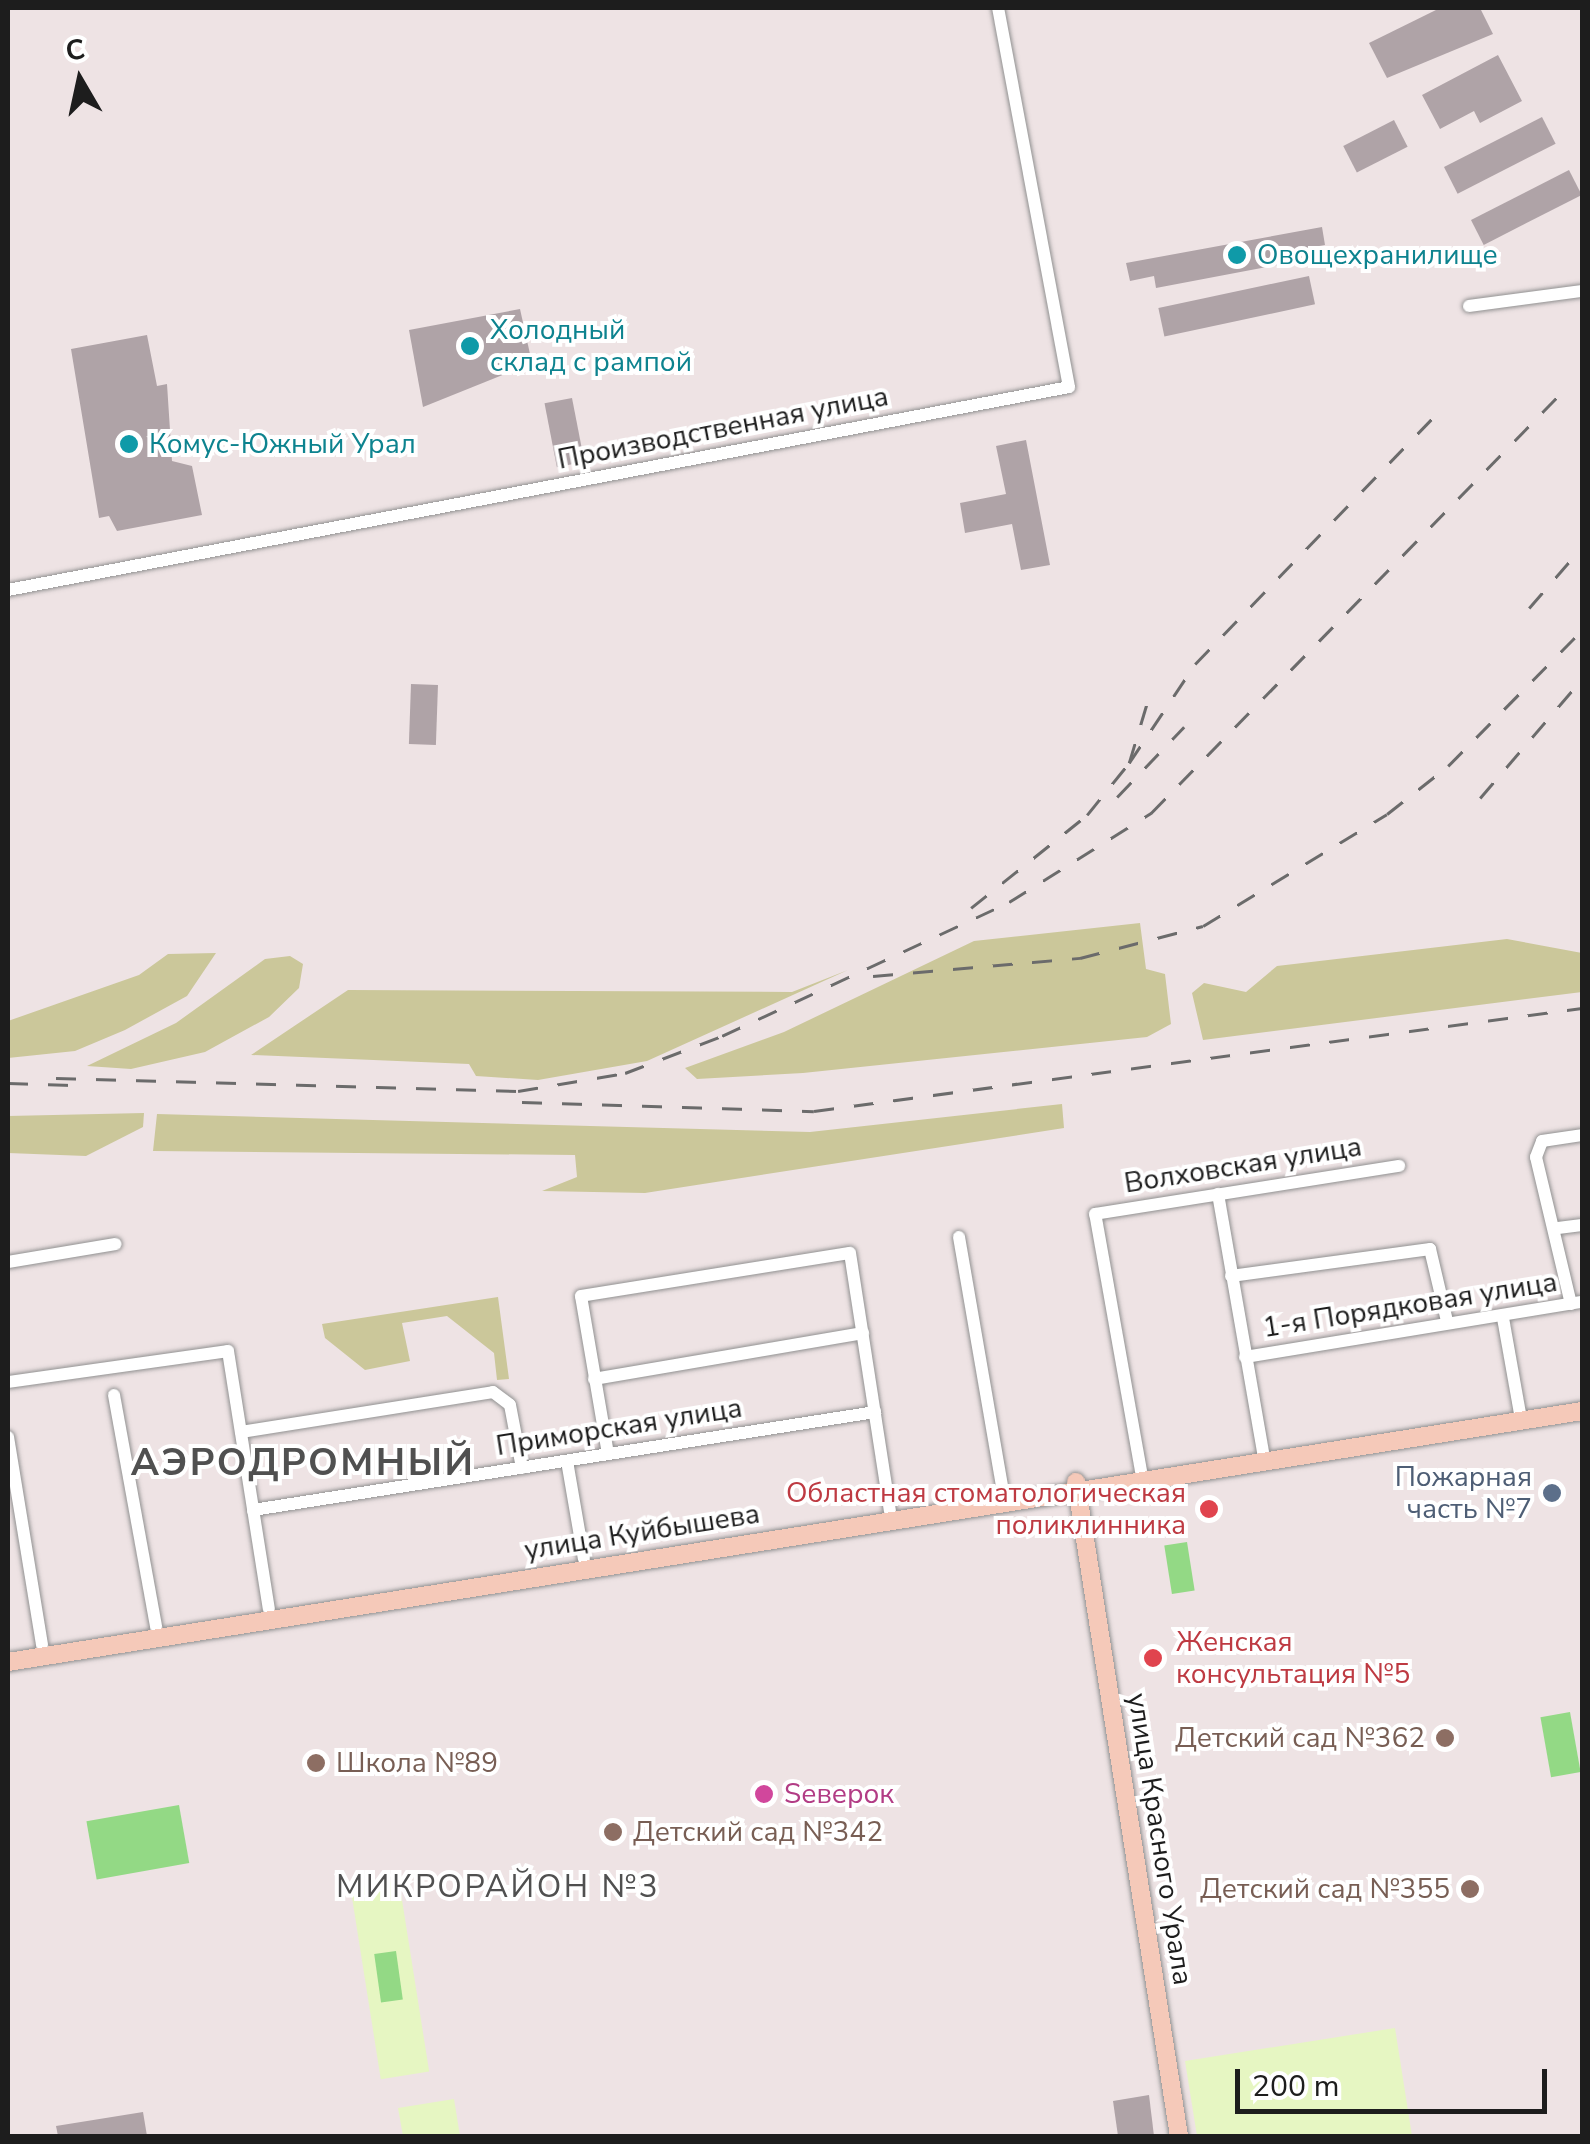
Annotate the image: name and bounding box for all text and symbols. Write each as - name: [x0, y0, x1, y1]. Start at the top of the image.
- north arrow: [30, 30, 130, 130]
- text: С: [63, 30, 88, 71]
- place label: Овощехранилище: [1257, 238, 1498, 272]
- marker: Овощехранилище: [1226, 244, 1248, 266]
- place label: Холодный склад с рампой: [490, 313, 692, 379]
- marker: Холодный склад с рампой: [459, 335, 481, 357]
- street label: Производственная улица: [555, 379, 891, 477]
- place label: Комус-Южный Урал: [149, 427, 416, 461]
- marker: Комус-Южный Урал: [118, 433, 140, 455]
- street label: Волховская улица: [1122, 1130, 1364, 1200]
- street label: 1-я Порядковая улица: [1260, 1265, 1560, 1345]
- street label: Приморская улица: [494, 1391, 744, 1463]
- district label: АЭРОДРОМНЫЙ: [131, 1440, 475, 1486]
- place label: Пожарная часть №7: [1395, 1460, 1532, 1526]
- place label: Областная стоматологическая поликлинника: [786, 1476, 1186, 1542]
- marker: Пожарная часть №7: [1541, 1482, 1563, 1504]
- marker: Областная стоматологическая поликлинника: [1196, 1496, 1222, 1522]
- street label: улица Куйбышева: [522, 1497, 762, 1567]
- place label: Женская консультация №5: [1176, 1625, 1410, 1691]
- marker: Женская консультация №5: [1140, 1645, 1166, 1671]
- street label: улица Красного Урала: [1120, 1691, 1200, 1987]
- place label: Детский сад №362: [1175, 1721, 1425, 1755]
- marker: Детский сад №362: [1434, 1727, 1456, 1749]
- place label: Школа №89: [336, 1746, 498, 1780]
- marker: Школа №89: [305, 1752, 327, 1774]
- place label: Sеверок: [784, 1777, 894, 1811]
- marker: Sеверок: [753, 1783, 775, 1805]
- place label: Детский сад №342: [633, 1815, 883, 1849]
- marker: Детский сад №342: [602, 1821, 624, 1843]
- district label: МИКРОРАЙОН №3: [336, 1868, 660, 1906]
- place label: Детский сад №355: [1200, 1872, 1450, 1906]
- marker: Детский сад №355: [1459, 1878, 1481, 1900]
- scale bar: [1240, 2049, 1552, 2111]
- text: 200 m: [1252, 2066, 1339, 2107]

